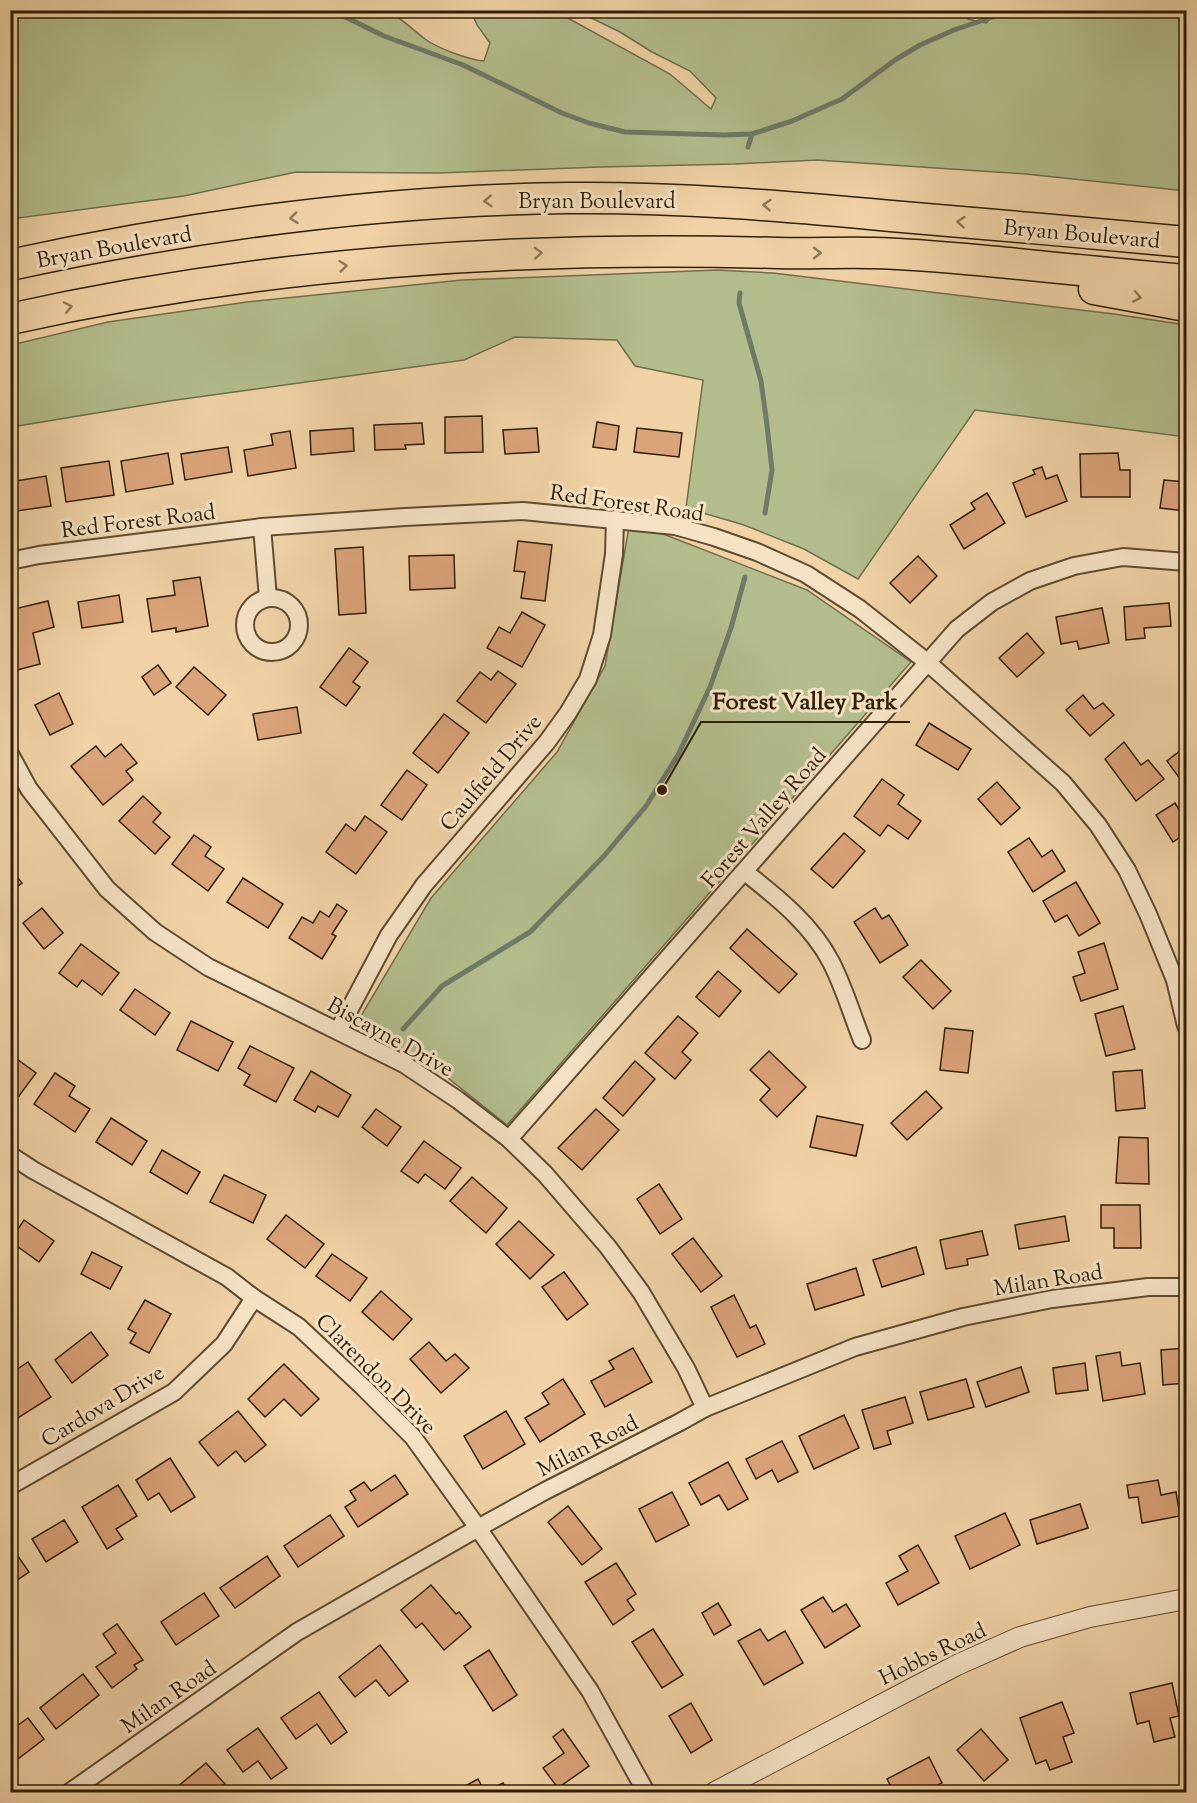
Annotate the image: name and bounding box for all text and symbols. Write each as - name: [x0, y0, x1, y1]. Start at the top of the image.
- street label: Bryan Boulevard: [518, 187, 676, 219]
- one-way arrow: [483, 194, 492, 207]
- one-way arrow: [762, 199, 771, 212]
- one-way arrow: [289, 211, 298, 223]
- street label: Bryan Boulevard: [1002, 213, 1161, 259]
- one-way arrow: [956, 216, 965, 229]
- street label: Bryan Boulevard: [34, 220, 195, 278]
- one-way arrow: [534, 246, 543, 259]
- one-way arrow: [812, 247, 821, 259]
- one-way arrow: [339, 260, 348, 273]
- one-way arrow: [1132, 290, 1142, 303]
- one-way arrow: [62, 301, 72, 314]
- street label: Red Forest Road: [547, 478, 706, 532]
- street label: Red Forest Road: [59, 498, 217, 548]
- callout: Forest Valley Park: [701, 680, 910, 722]
- text: Forest Valley Park: [713, 686, 898, 720]
- street label: Caulfield Drive: [434, 708, 551, 839]
- street label: Forest Valley Road: [695, 742, 835, 896]
- street label: Biscayne Drive: [321, 991, 459, 1087]
- street label: Milan Road: [992, 1258, 1105, 1306]
- street label: Clarendon Drive: [307, 1307, 443, 1443]
- street label: Cardova Drive: [36, 1358, 171, 1457]
- street label: Milan Road: [532, 1408, 645, 1487]
- street label: Hobbs Road: [874, 1616, 992, 1695]
- street label: Milan Road: [116, 1654, 224, 1743]

